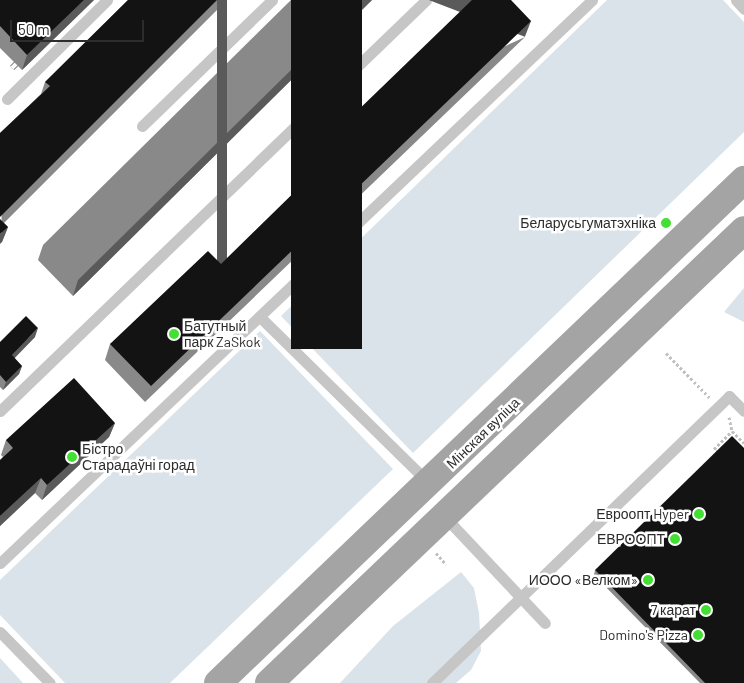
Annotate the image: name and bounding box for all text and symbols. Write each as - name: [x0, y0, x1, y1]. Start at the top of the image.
- scale bar: [12, 10, 146, 42]
- text: 50 m: [18, 20, 50, 38]
- place label: Беларусьгуматэхніка: [520, 215, 656, 231]
- marker: Беларусьгуматэхніка: [660, 217, 672, 229]
- place label: Батутный парк ZaSkok: [184, 318, 260, 351]
- marker: Батутный парк ZaSkok: [168, 328, 180, 340]
- street label: Мінская вуліца: [443, 394, 523, 472]
- place label: Бістро Старадаўні горад: [82, 441, 195, 474]
- marker: Бістро Старадаўні горад: [66, 451, 78, 463]
- place label: Евроопт Hyper: [596, 506, 689, 522]
- marker: Евроопт Hyper: [693, 508, 705, 520]
- place label: ЕВРООПТ: [597, 531, 665, 547]
- marker: ЕВРООПТ: [669, 533, 681, 545]
- place label: ИООО «Велком»: [529, 572, 638, 588]
- marker: ИООО «Велком»: [642, 574, 654, 586]
- place label: 7 карат: [651, 602, 696, 618]
- marker: 7 карат: [700, 604, 712, 616]
- place label: Domino's Pizza: [599, 627, 688, 643]
- marker: Domino's Pizza: [692, 629, 704, 641]

